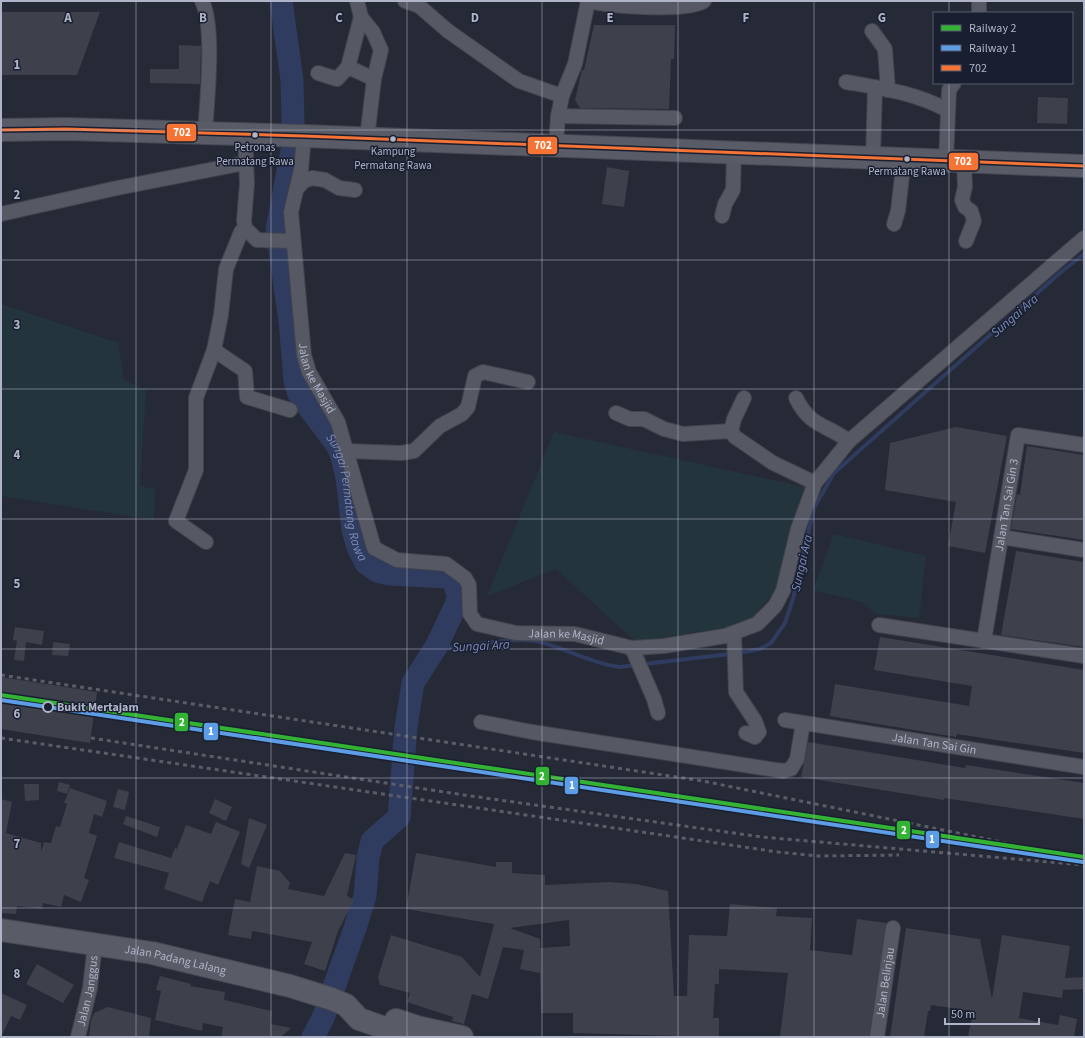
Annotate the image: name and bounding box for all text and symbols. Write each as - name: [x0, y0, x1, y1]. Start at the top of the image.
- text: A: [63, 9, 72, 27]
- text: B: [199, 9, 207, 27]
- text: C: [335, 9, 343, 27]
- text: D: [471, 9, 479, 27]
- text: E: [606, 9, 614, 27]
- text: F: [743, 9, 750, 27]
- text: G: [878, 9, 886, 27]
- legend: [933, 12, 1073, 84]
- text: Railway 2: [969, 20, 1016, 37]
- text: Railway 1: [969, 40, 1016, 57]
- text: 1: [14, 56, 21, 74]
- text: 702: [969, 60, 987, 77]
- line badge: 702: [166, 123, 197, 142]
- text: 702: [173, 125, 191, 140]
- marker: Petronas Permatang Rawa: [250, 130, 260, 140]
- marker: Kampung Permatang Rawa: [388, 134, 398, 144]
- line badge: 702: [527, 136, 558, 155]
- text: 702: [534, 138, 552, 153]
- place label: Petronas Permatang Rawa: [216, 140, 294, 169]
- place label: Kampung Permatang Rawa: [354, 144, 432, 173]
- line badge: 702: [948, 152, 979, 171]
- marker: Permatang Rawa: [902, 154, 912, 164]
- text: 702: [954, 154, 972, 169]
- place label: Permatang Rawa: [868, 164, 946, 179]
- text: 2: [14, 186, 21, 204]
- water label: Sungai Ara: [987, 290, 1042, 341]
- text: 3: [14, 316, 21, 334]
- street label: Jalan ke Masjid: [294, 342, 339, 417]
- water label: Sungai Permatang Rawa: [321, 430, 372, 565]
- text: 4: [14, 446, 21, 464]
- street label: Jalan Tan Sai Gin 3: [991, 457, 1023, 553]
- water label: Sungai Ara: [787, 533, 817, 593]
- text: 5: [14, 575, 21, 593]
- street label: Jalan ke Masjid: [528, 625, 606, 650]
- water label: Sungai Ara: [452, 636, 510, 656]
- place label: Bukit Mertajam: [57, 699, 139, 716]
- marker: Bukit Mertajam: [42, 701, 54, 713]
- text: 6: [14, 705, 21, 723]
- line badge: 2: [174, 712, 189, 732]
- text: 2: [179, 715, 185, 730]
- line badge: 1: [203, 722, 219, 741]
- text: 1: [208, 724, 214, 739]
- street label: Jalan Tan Sai Gin: [891, 729, 978, 759]
- line badge: 2: [535, 766, 550, 786]
- text: 2: [539, 769, 545, 784]
- line badge: 1: [564, 776, 579, 795]
- text: 1: [569, 778, 575, 793]
- line badge: 2: [896, 820, 911, 840]
- text: 2: [901, 823, 907, 838]
- line badge: 1: [925, 830, 940, 849]
- text: 1: [929, 832, 935, 847]
- text: 7: [14, 835, 21, 853]
- street label: Jalan Padang Lalang: [123, 941, 228, 979]
- street label: Jalan Belinjau: [872, 946, 899, 1019]
- street label: Jalan Janggus: [73, 955, 103, 1028]
- text: 8: [14, 965, 21, 983]
- scale bar: [945, 1000, 1039, 1026]
- text: 50 m: [951, 1006, 975, 1023]

